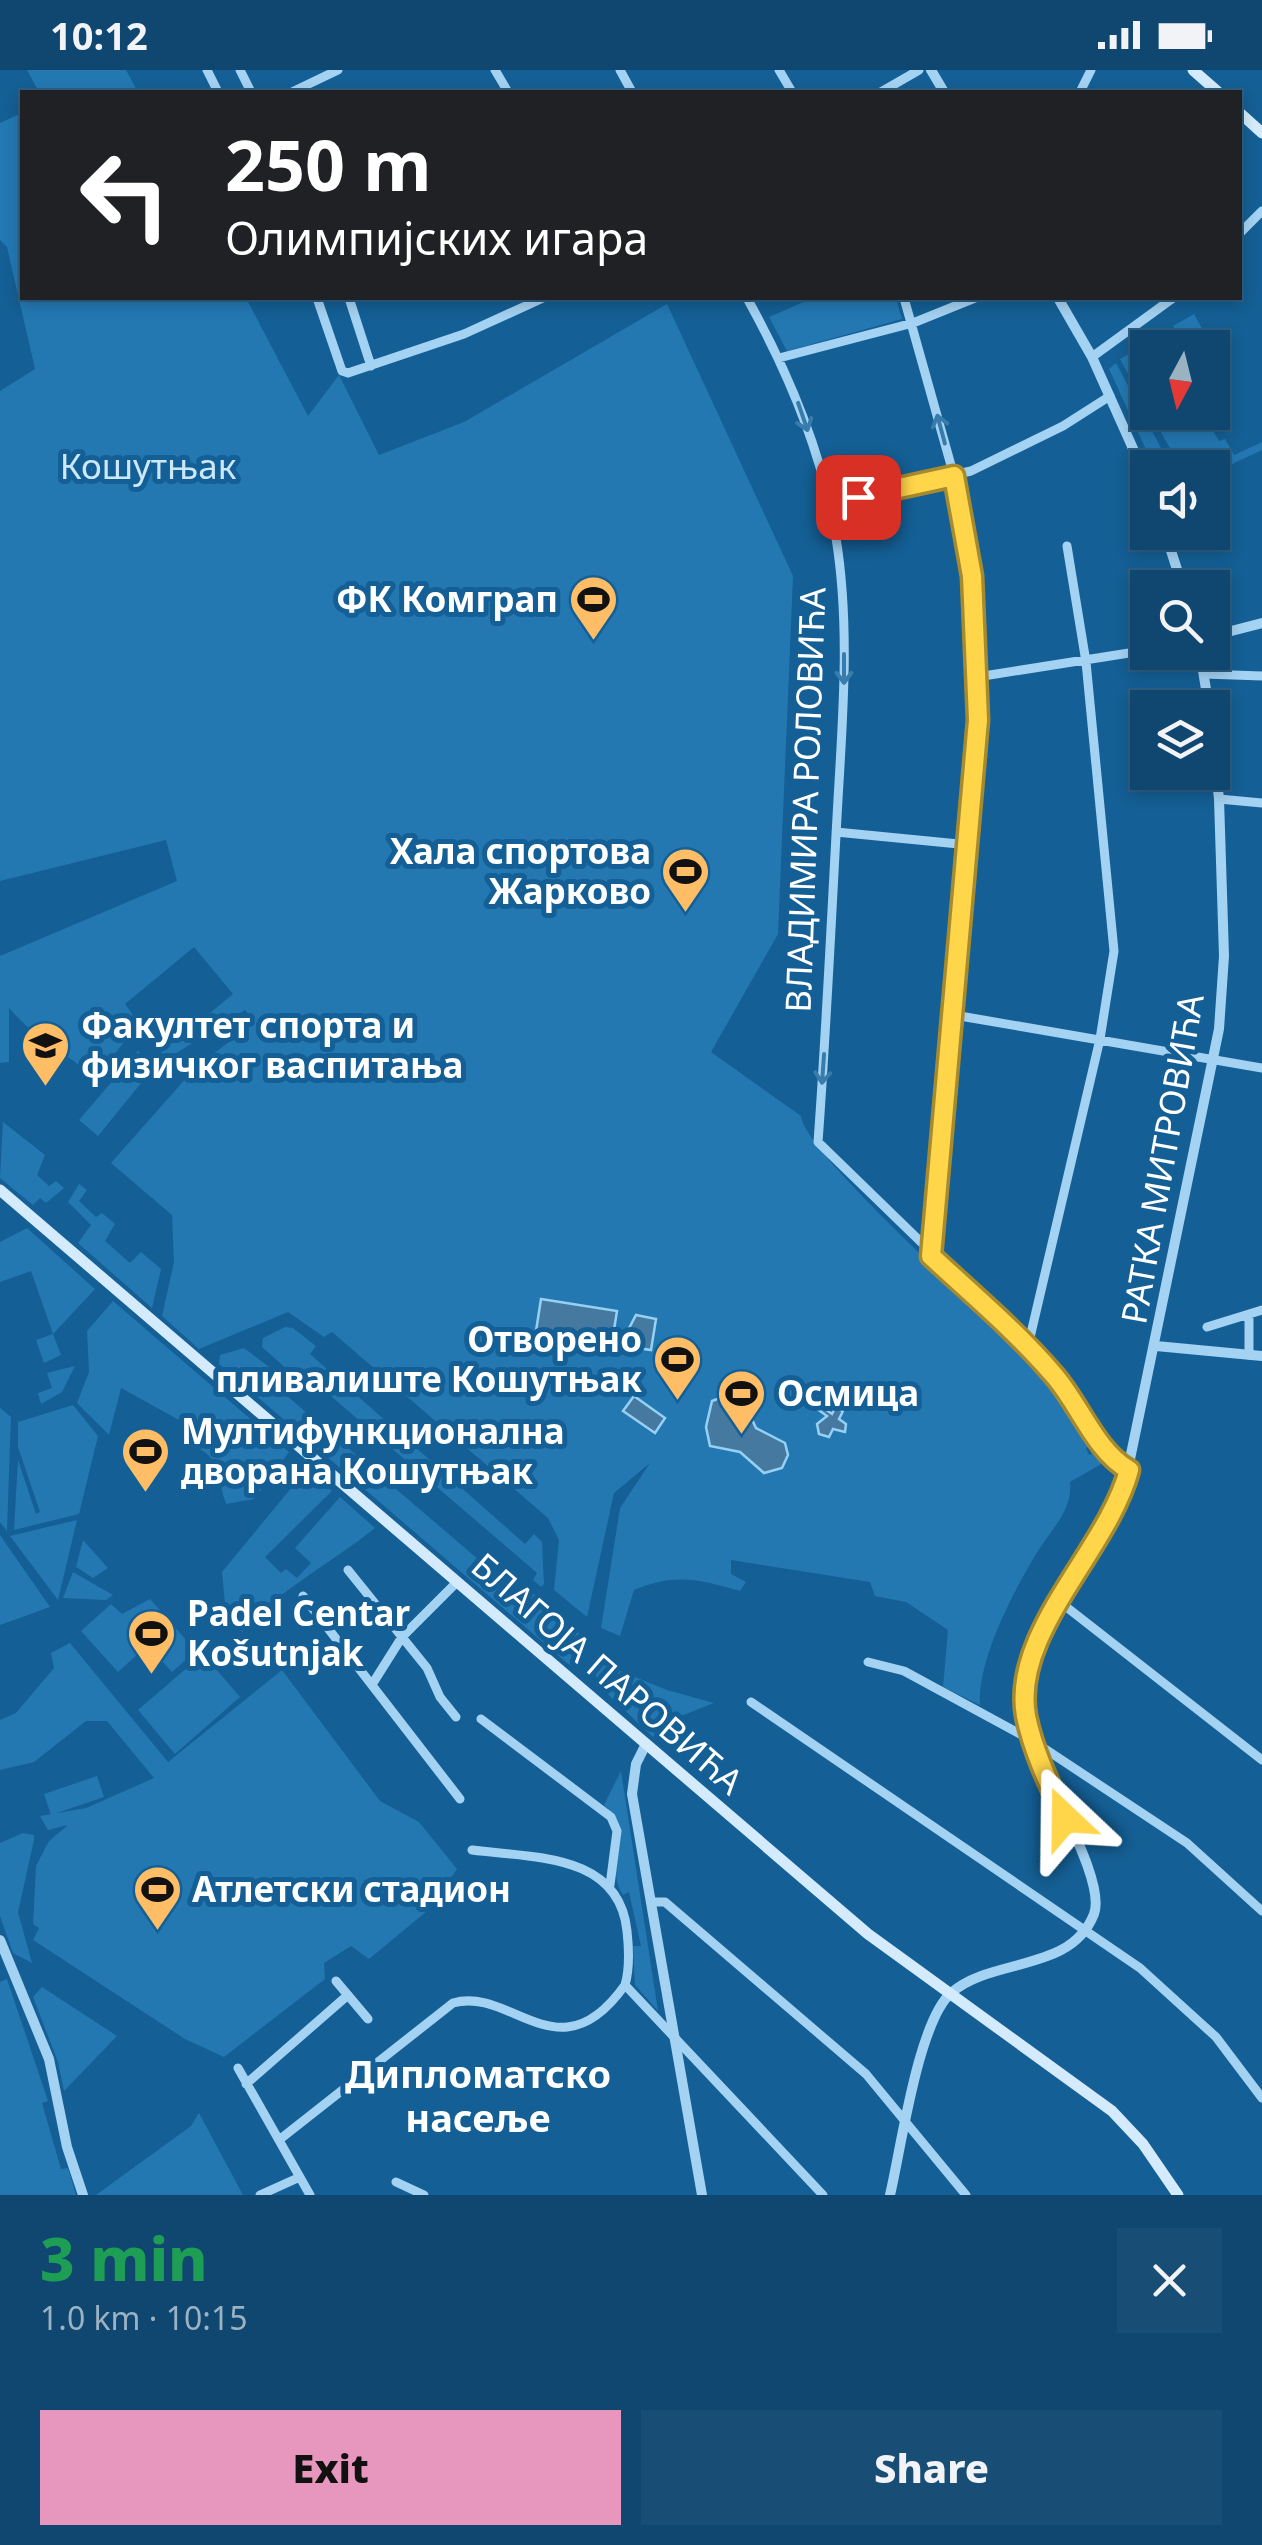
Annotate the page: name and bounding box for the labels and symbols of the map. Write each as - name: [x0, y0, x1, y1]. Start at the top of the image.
- north arrow: [1130, 330, 1230, 430]
- one-way arrow: [795, 401, 813, 432]
- one-way arrow: [931, 414, 950, 445]
- park label: Кошутњак: [60, 442, 237, 489]
- pin: [816, 455, 901, 540]
- sports icon: ФК Комграп: [567, 574, 619, 642]
- place label: ФК Комграп: [336, 575, 558, 622]
- street label: ВЛАДИМИРА РОЛОВИЋА: [774, 586, 835, 1013]
- one-way arrow: [834, 652, 854, 685]
- place label: Хала спортова Жарково: [390, 827, 651, 914]
- sports icon: Хала спортова Жарково: [660, 846, 712, 914]
- street label: РАТКА МИТРОВИЋА: [1109, 989, 1214, 1327]
- place label: Факултет спорта и физичког васпитања: [81, 1001, 463, 1088]
- school or university icon: Факултет спорта и физичког васпитања: [20, 1020, 72, 1088]
- one-way arrow: [814, 1053, 833, 1085]
- place label: Отворено пливалиште Кошутњак: [215, 1315, 642, 1402]
- sports icon: Отворено пливалиште Кошутњак: [651, 1334, 703, 1402]
- sports icon: Осмица: [716, 1368, 768, 1436]
- place label: Осмица: [777, 1369, 919, 1416]
- place label: Мултифункционална дворана Кошутњак: [181, 1407, 565, 1494]
- sports icon: Мултифункционална дворана Кошутњак: [120, 1426, 172, 1494]
- street label: БЛАГОЈА ПАРОВИЋА: [462, 1542, 754, 1804]
- place label: Padel Centar Košutnjak: [187, 1589, 411, 1676]
- sports icon: Padel Centar Košutnjak: [126, 1608, 178, 1676]
- position arrow: [1013, 1766, 1117, 1870]
- sports icon: Атлетски стадион: [131, 1864, 183, 1932]
- place label: Атлетски стадион: [192, 1865, 511, 1912]
- district label: Дипломатско насеље: [345, 2047, 611, 2143]

